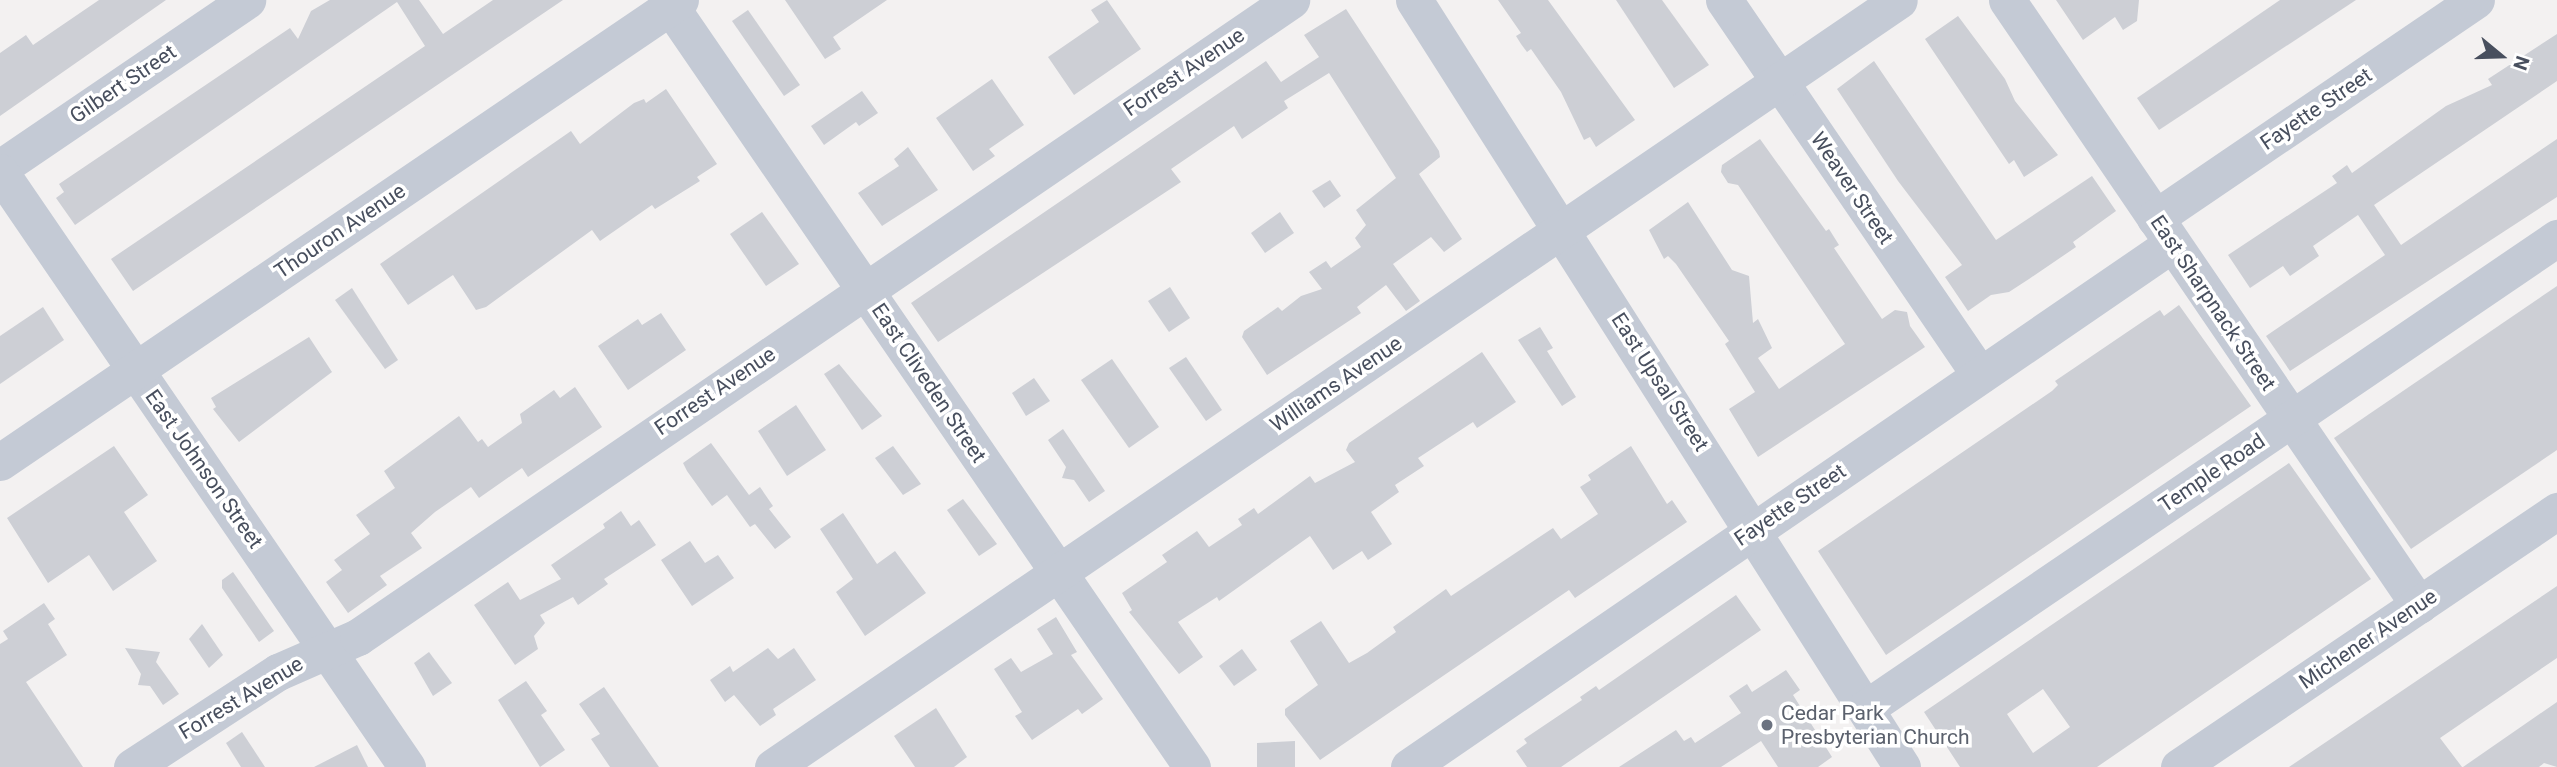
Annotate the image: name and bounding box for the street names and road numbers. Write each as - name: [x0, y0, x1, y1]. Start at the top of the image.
- street label: Forrest Avenue: [1119, 22, 1249, 122]
- street label: Gilbert Street: [65, 39, 181, 129]
- street label: Fayette Street: [2256, 62, 2376, 156]
- street label: Weaver Street: [1805, 127, 1899, 249]
- street label: Thouron Avenue: [270, 178, 410, 284]
- street label: East Sharpnack Street: [2145, 211, 2281, 395]
- street label: East Cliveden Street: [866, 299, 992, 467]
- street label: East Upsal Street: [1606, 308, 1714, 456]
- street label: Williams Avenue: [1265, 331, 1407, 437]
- street label: Forrest Avenue: [650, 341, 780, 441]
- street label: East Johnson Street: [140, 385, 268, 553]
- street label: Temple Road: [2154, 428, 2270, 518]
- street label: Fayette Street: [1730, 458, 1850, 552]
- street label: Michener Avenue: [2294, 584, 2442, 694]
- street label: Forrest Avenue: [174, 651, 308, 745]

